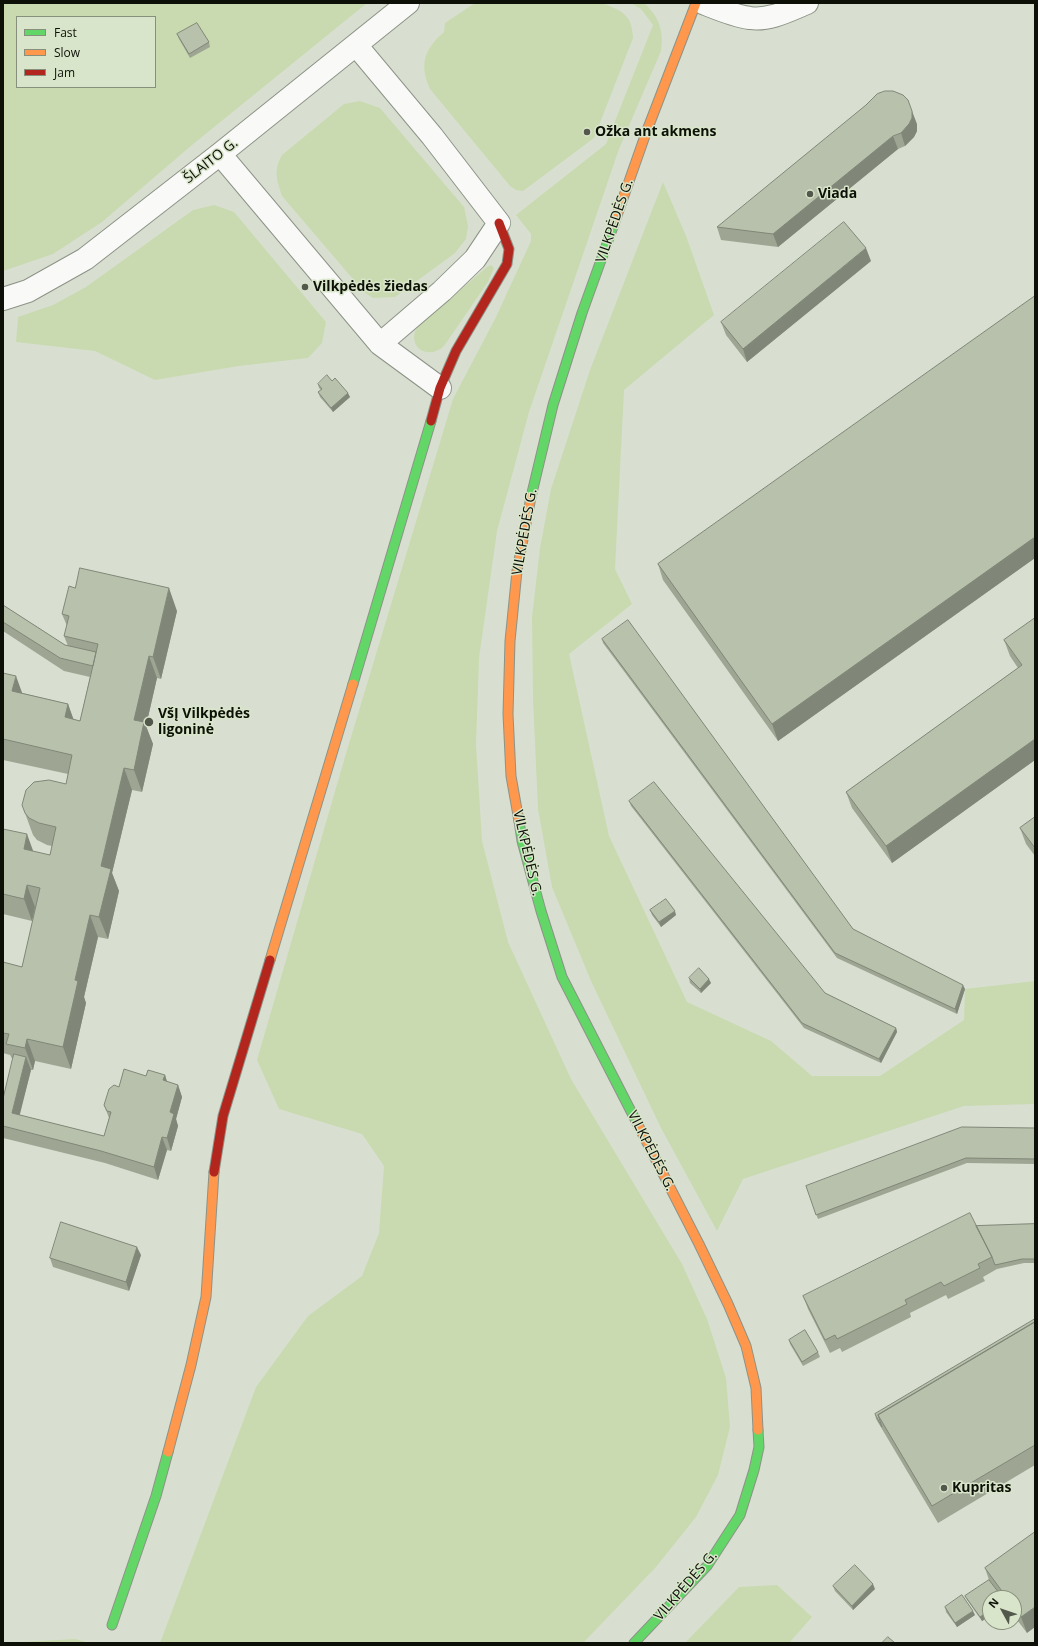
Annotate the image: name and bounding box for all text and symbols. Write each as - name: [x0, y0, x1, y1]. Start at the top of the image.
- legend: [16, 16, 156, 88]
- text: Fast: [54, 24, 77, 41]
- text: Slow: [54, 44, 80, 61]
- text: Jam: [54, 64, 75, 81]
- place label: Ožka ant akmens: [595, 124, 716, 140]
- marker: Ožka ant akmens: [582, 127, 592, 137]
- street label: ŠLAITO G.: [181, 135, 241, 187]
- street label: VILKPĖDĖS G.: [593, 177, 637, 265]
- place label: Viada: [818, 186, 857, 202]
- marker: Viada: [805, 189, 815, 199]
- place label: Vilkpėdės žiedas: [313, 279, 428, 295]
- marker: Vilkpėdės žiedas: [300, 282, 310, 292]
- street label: VILKPĖDĖS G.: [509, 487, 541, 577]
- place label: VšĮ Vilkpėdės ligoninė: [158, 706, 250, 738]
- marker: VšĮ Vilkpėdės ligoninė: [143, 716, 155, 728]
- street label: VILKPĖDĖS G.: [509, 809, 545, 897]
- street label: VILKPĖDĖS G.: [624, 1108, 678, 1194]
- place label: Kupritas: [952, 1480, 1011, 1496]
- marker: Kupritas: [939, 1483, 949, 1493]
- street label: VILKPĖDĖS G.: [651, 1547, 721, 1625]
- north arrow: [982, 1590, 1022, 1630]
- text: N: [985, 1594, 1002, 1611]

